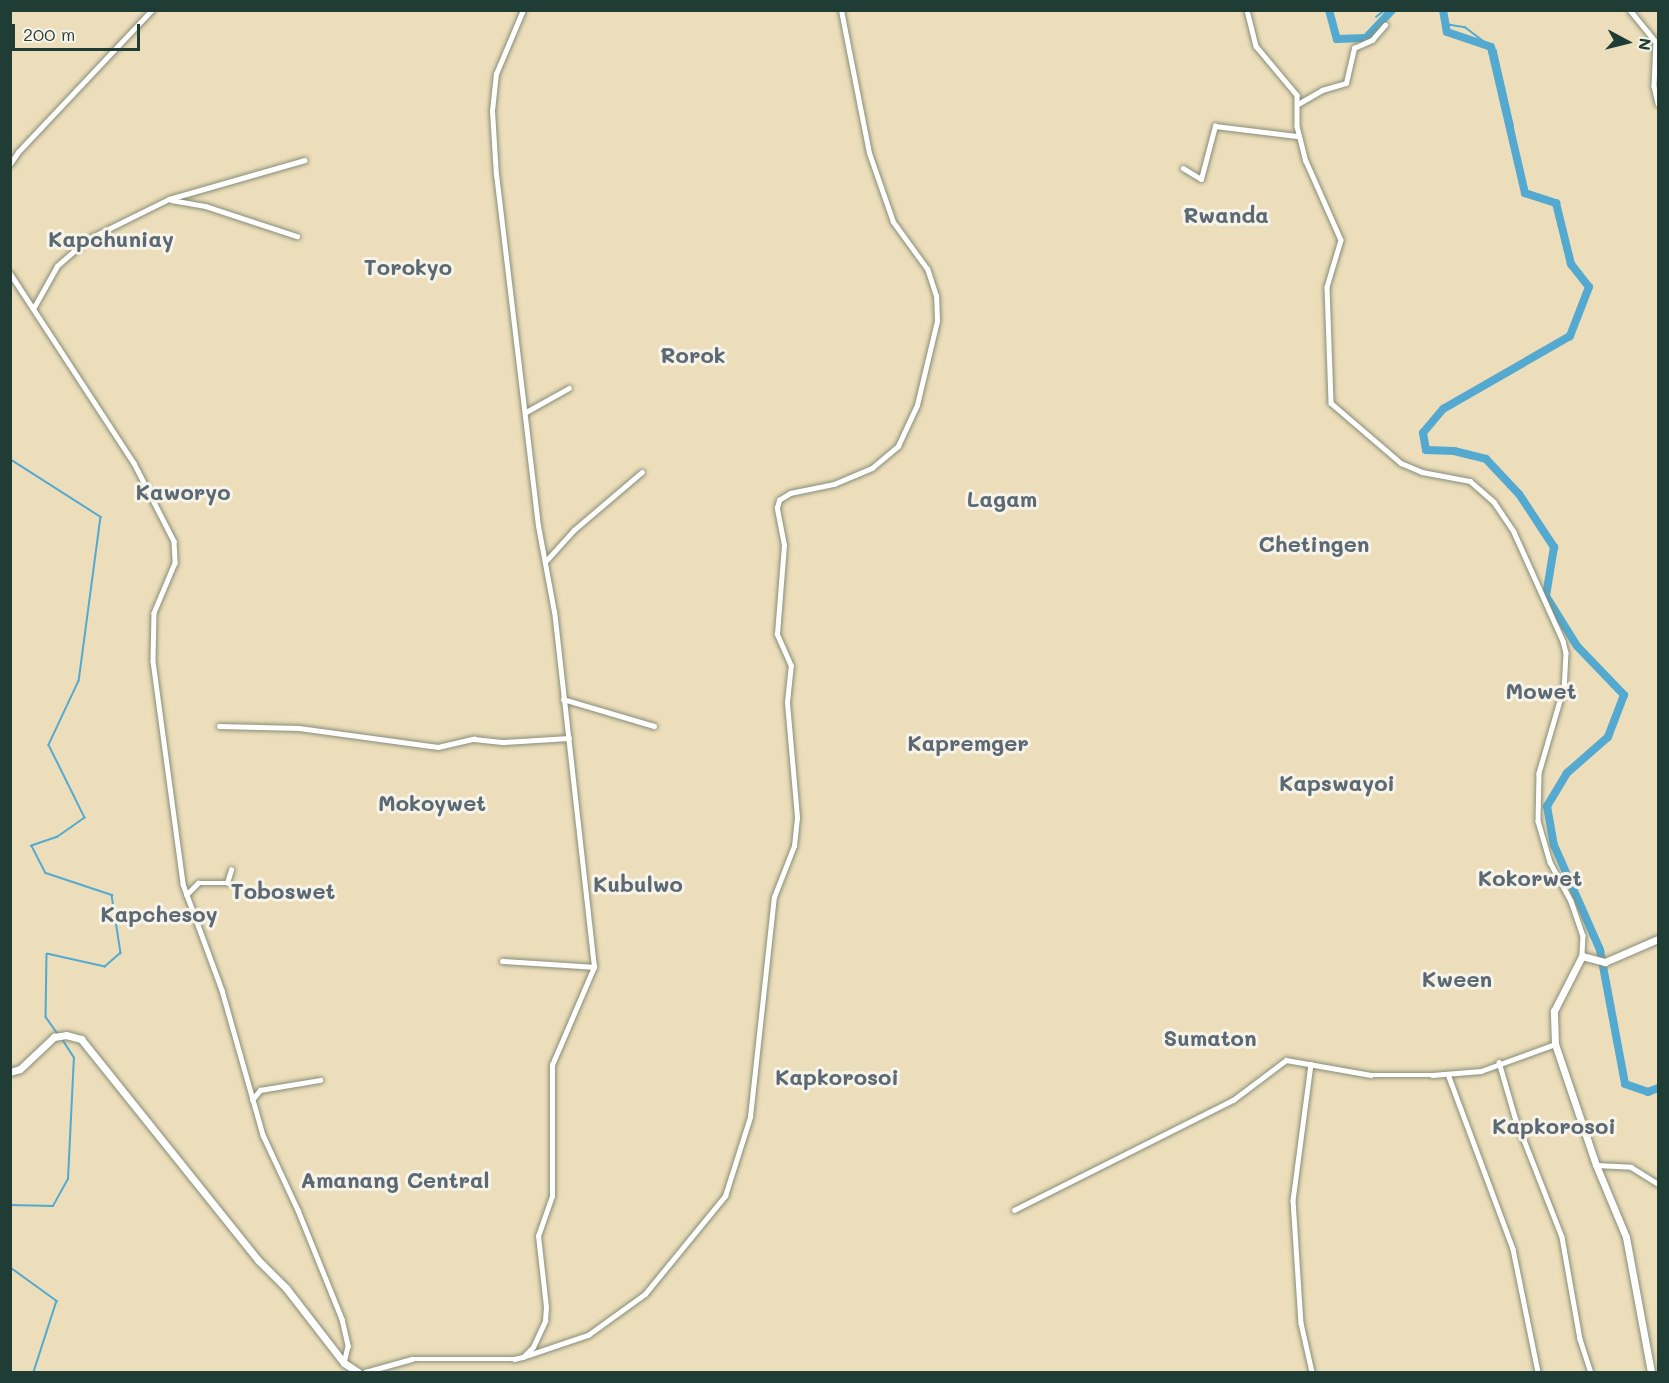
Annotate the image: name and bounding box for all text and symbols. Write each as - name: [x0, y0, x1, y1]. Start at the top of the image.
- scale bar: [15, 12, 142, 50]
- north arrow: [1597, 12, 1657, 72]
- text: 200 m: [23, 22, 75, 46]
- text: N: [1634, 37, 1657, 52]
- district label: Rwanda: [1183, 202, 1269, 228]
- district label: Kapchuniay: [48, 226, 174, 252]
- district label: Torokyo: [364, 254, 452, 280]
- district label: Rorok: [660, 342, 726, 368]
- district label: Kaworyo: [135, 479, 231, 505]
- district label: Lagam: [967, 486, 1037, 512]
- district label: Chetingen: [1259, 531, 1369, 557]
- district label: Mowet: [1506, 678, 1576, 704]
- district label: Kapremger: [907, 730, 1029, 756]
- district label: Kapswayoi: [1279, 770, 1395, 796]
- district label: Mokoywet: [378, 790, 486, 816]
- district label: Kokorwet: [1478, 865, 1582, 891]
- district label: Kubulwo: [593, 871, 683, 897]
- district label: Toboswet: [231, 878, 335, 904]
- district label: Kapchesoy: [100, 901, 218, 927]
- district label: Kween: [1422, 966, 1492, 992]
- district label: Sumaton: [1163, 1025, 1257, 1051]
- district label: Kapkorosoi: [775, 1064, 899, 1090]
- district label: Kapkorosoi: [1492, 1113, 1616, 1139]
- district label: Amanang Central: [301, 1167, 489, 1193]

